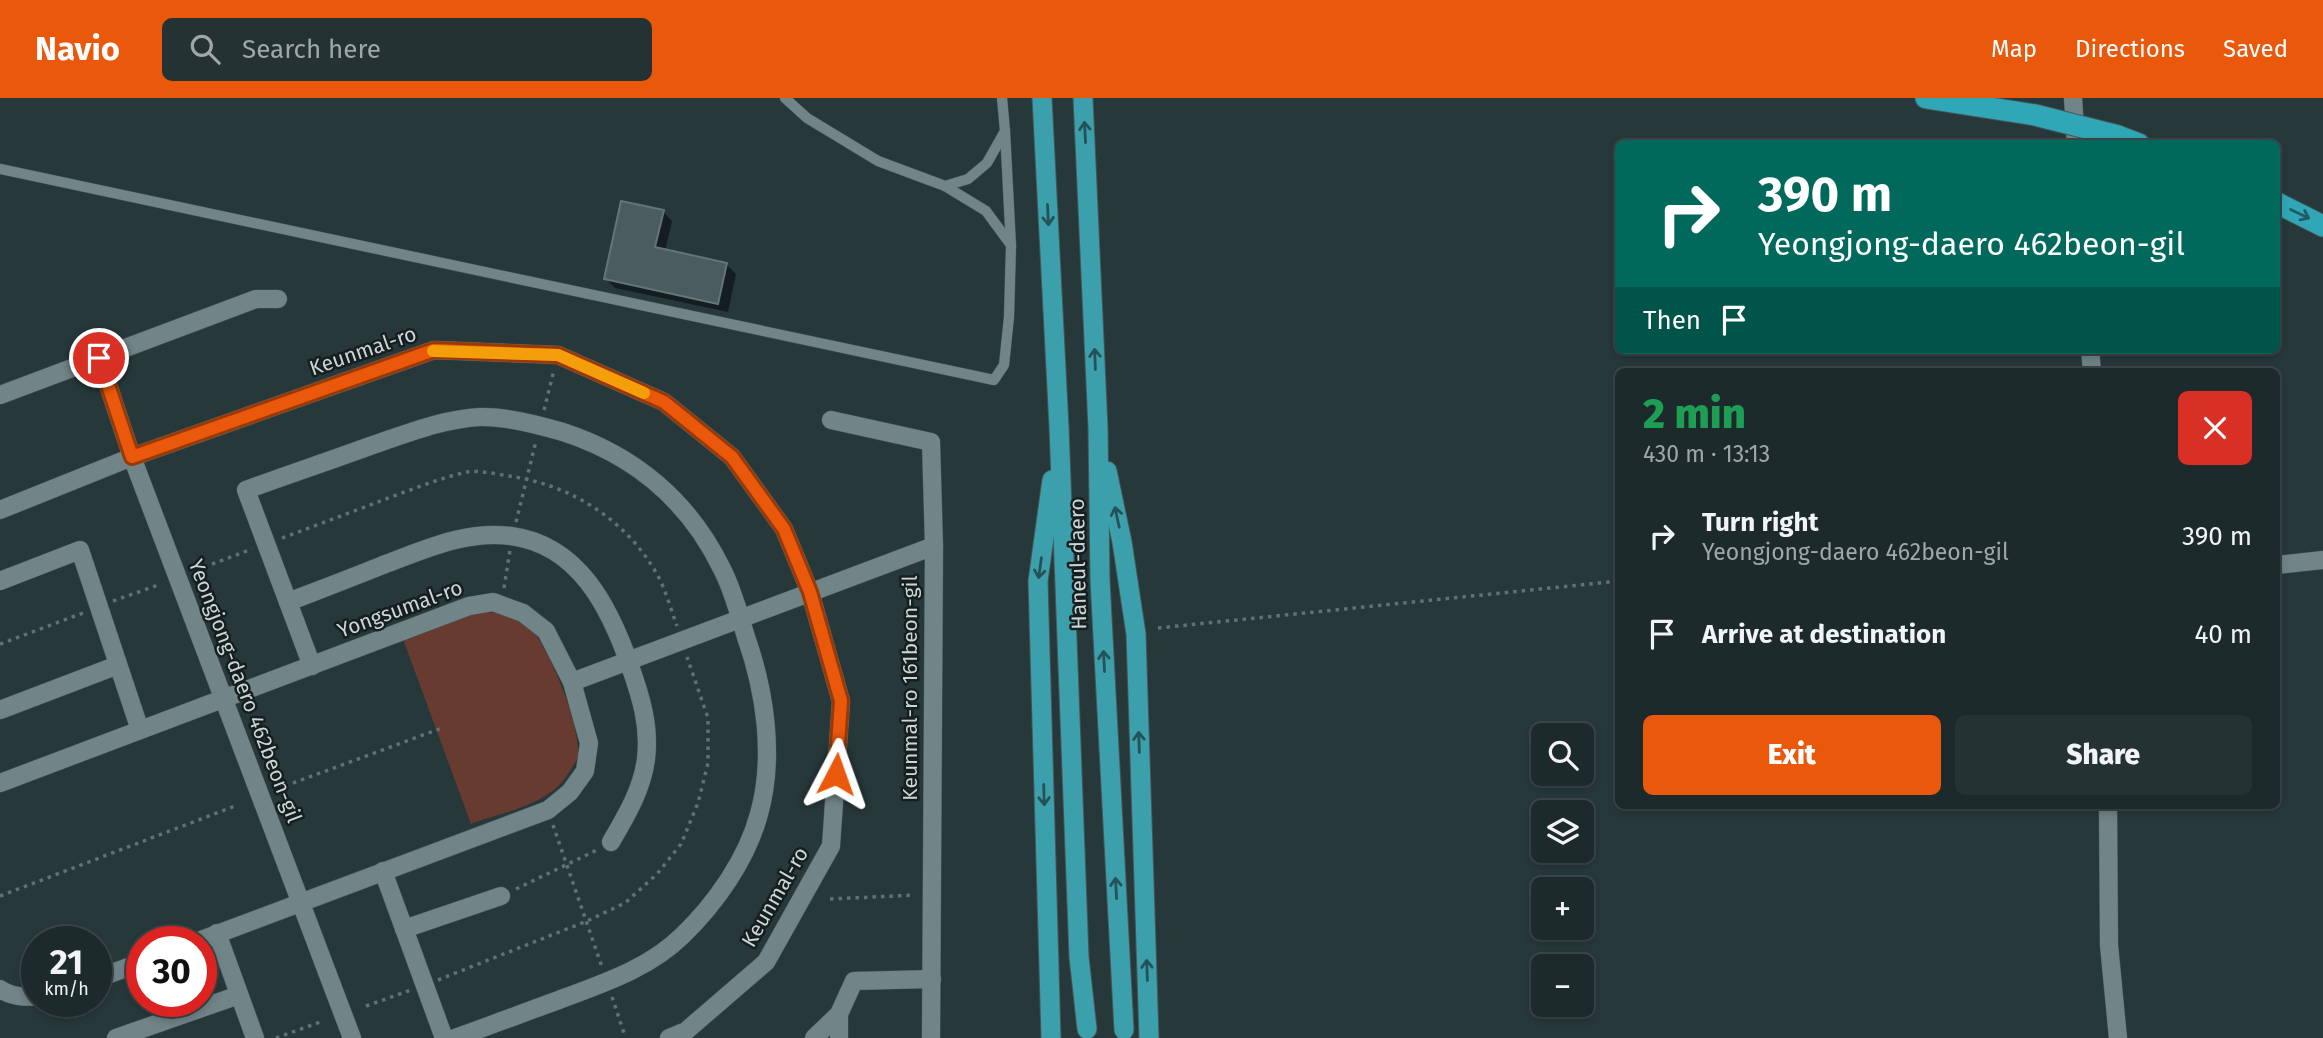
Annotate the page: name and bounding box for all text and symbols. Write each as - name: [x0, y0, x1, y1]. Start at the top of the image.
- search box: [162, 18, 652, 81]
- text: Navio: [35, 29, 120, 69]
- icon: search: [186, 30, 224, 68]
- text: Search here: [242, 34, 381, 65]
- text: Map: [1991, 35, 2037, 63]
- text: Directions: [2075, 35, 2185, 63]
- text: Saved: [2223, 35, 2288, 63]
- one-way arrow: [1078, 121, 1091, 144]
- text: 390 m: [1758, 165, 1892, 224]
- icon: right: [1643, 168, 1734, 259]
- one-way arrow: [1042, 203, 1055, 226]
- one-way arrow: [2289, 208, 2310, 222]
- text: Yeongjong-daero 462beon-gil: [1758, 225, 2185, 263]
- icon: arrive: [1715, 301, 1753, 339]
- text: Then: [1643, 305, 1701, 336]
- street label: Keunmal-ro: [306, 321, 420, 381]
- pin: [69, 328, 129, 388]
- icon: arrive: [80, 339, 118, 377]
- one-way arrow: [1089, 348, 1102, 371]
- text: 2 min: [1643, 389, 1746, 439]
- button: close: [2178, 391, 2252, 465]
- text: 430 m · 13:13: [1643, 440, 1770, 468]
- street label: Haneul-daero: [1064, 498, 1092, 630]
- one-way arrow: [1109, 506, 1123, 529]
- text: Turn right: [1702, 507, 1819, 538]
- icon: right: [1643, 517, 1681, 555]
- text: 390 m: [2182, 521, 2252, 552]
- text: Yeongjong-daero 462beon-gil: [1702, 538, 2009, 566]
- street label: Yeongjong-daero 462beon-gil: [183, 556, 307, 826]
- one-way arrow: [1034, 556, 1047, 578]
- street label: Yongsumal-ro: [334, 574, 466, 644]
- street label: Keunmal-ro 161beon-gil: [897, 575, 923, 801]
- icon: arrive: [1643, 615, 1681, 653]
- text: Arrive at destination: [1702, 619, 1946, 650]
- text: 40 m: [2194, 619, 2252, 650]
- one-way arrow: [1097, 650, 1110, 673]
- button: Exit: [1643, 715, 1941, 795]
- button: Share: [1955, 715, 2252, 795]
- map controls: [1531, 723, 1594, 1017]
- button: search: [1531, 723, 1594, 786]
- one-way arrow: [1133, 731, 1146, 754]
- position arrow: [799, 737, 873, 811]
- one-way arrow: [1038, 783, 1051, 806]
- button: layers: [1531, 800, 1594, 863]
- street label: Keunmal-ro: [736, 842, 814, 952]
- one-way arrow: [1109, 877, 1122, 900]
- button: +: [1531, 877, 1594, 940]
- speed limit sign: 30: [126, 926, 217, 1017]
- text: 21: [50, 941, 83, 983]
- button: −: [1531, 954, 1594, 1017]
- one-way arrow: [1141, 959, 1154, 982]
- text: km/h: [44, 978, 89, 1000]

